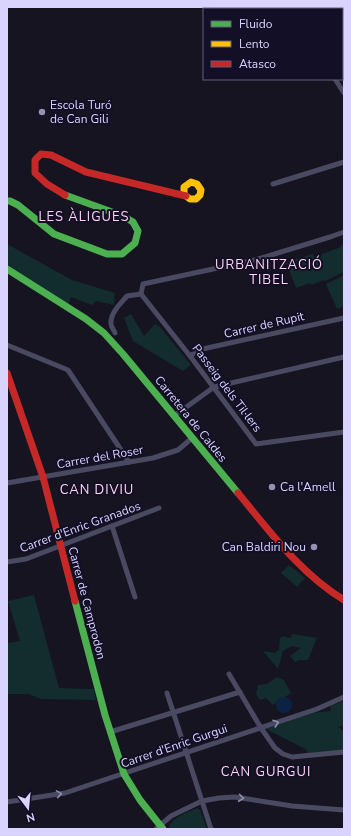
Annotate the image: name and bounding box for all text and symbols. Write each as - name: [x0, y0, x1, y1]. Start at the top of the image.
- legend: [203, 8, 343, 80]
- text: Fluido: [239, 16, 273, 32]
- text: Lento: [239, 36, 270, 52]
- text: Atasco: [239, 56, 276, 72]
- place label: Escola Turó de Can Gili: [50, 97, 112, 127]
- marker: Escola Turó de Can Gili: [37, 107, 47, 117]
- district label: LES ÀLIGUES: [38, 207, 130, 226]
- district label: URBANITZACIÓ TIBEL: [215, 255, 323, 289]
- street label: Carrer de Rupit: [222, 308, 306, 342]
- street label: Passeig dels Til·lers: [189, 341, 266, 435]
- street label: Carretera de Caldes: [151, 373, 231, 466]
- street label: Carrer del Roser: [55, 441, 145, 472]
- place label: Ca l'Amell: [280, 479, 336, 495]
- district label: CAN DIVIU: [60, 481, 134, 499]
- marker: Ca l'Amell: [267, 482, 277, 492]
- street label: Carrer d'Enric Granados: [17, 498, 143, 556]
- place label: Can Baldiri Nou: [222, 539, 306, 555]
- marker: Can Baldiri Nou: [309, 542, 319, 552]
- street label: Carrer de Camprodon: [64, 545, 110, 661]
- one-way arrow: [272, 719, 279, 727]
- street label: Carrer d'Enric Gurgui: [118, 720, 230, 772]
- district label: CAN GURGUI: [221, 763, 311, 781]
- north arrow: [8, 788, 48, 828]
- one-way arrow: [56, 790, 63, 799]
- one-way arrow: [238, 793, 244, 802]
- text: N: [25, 809, 37, 825]

